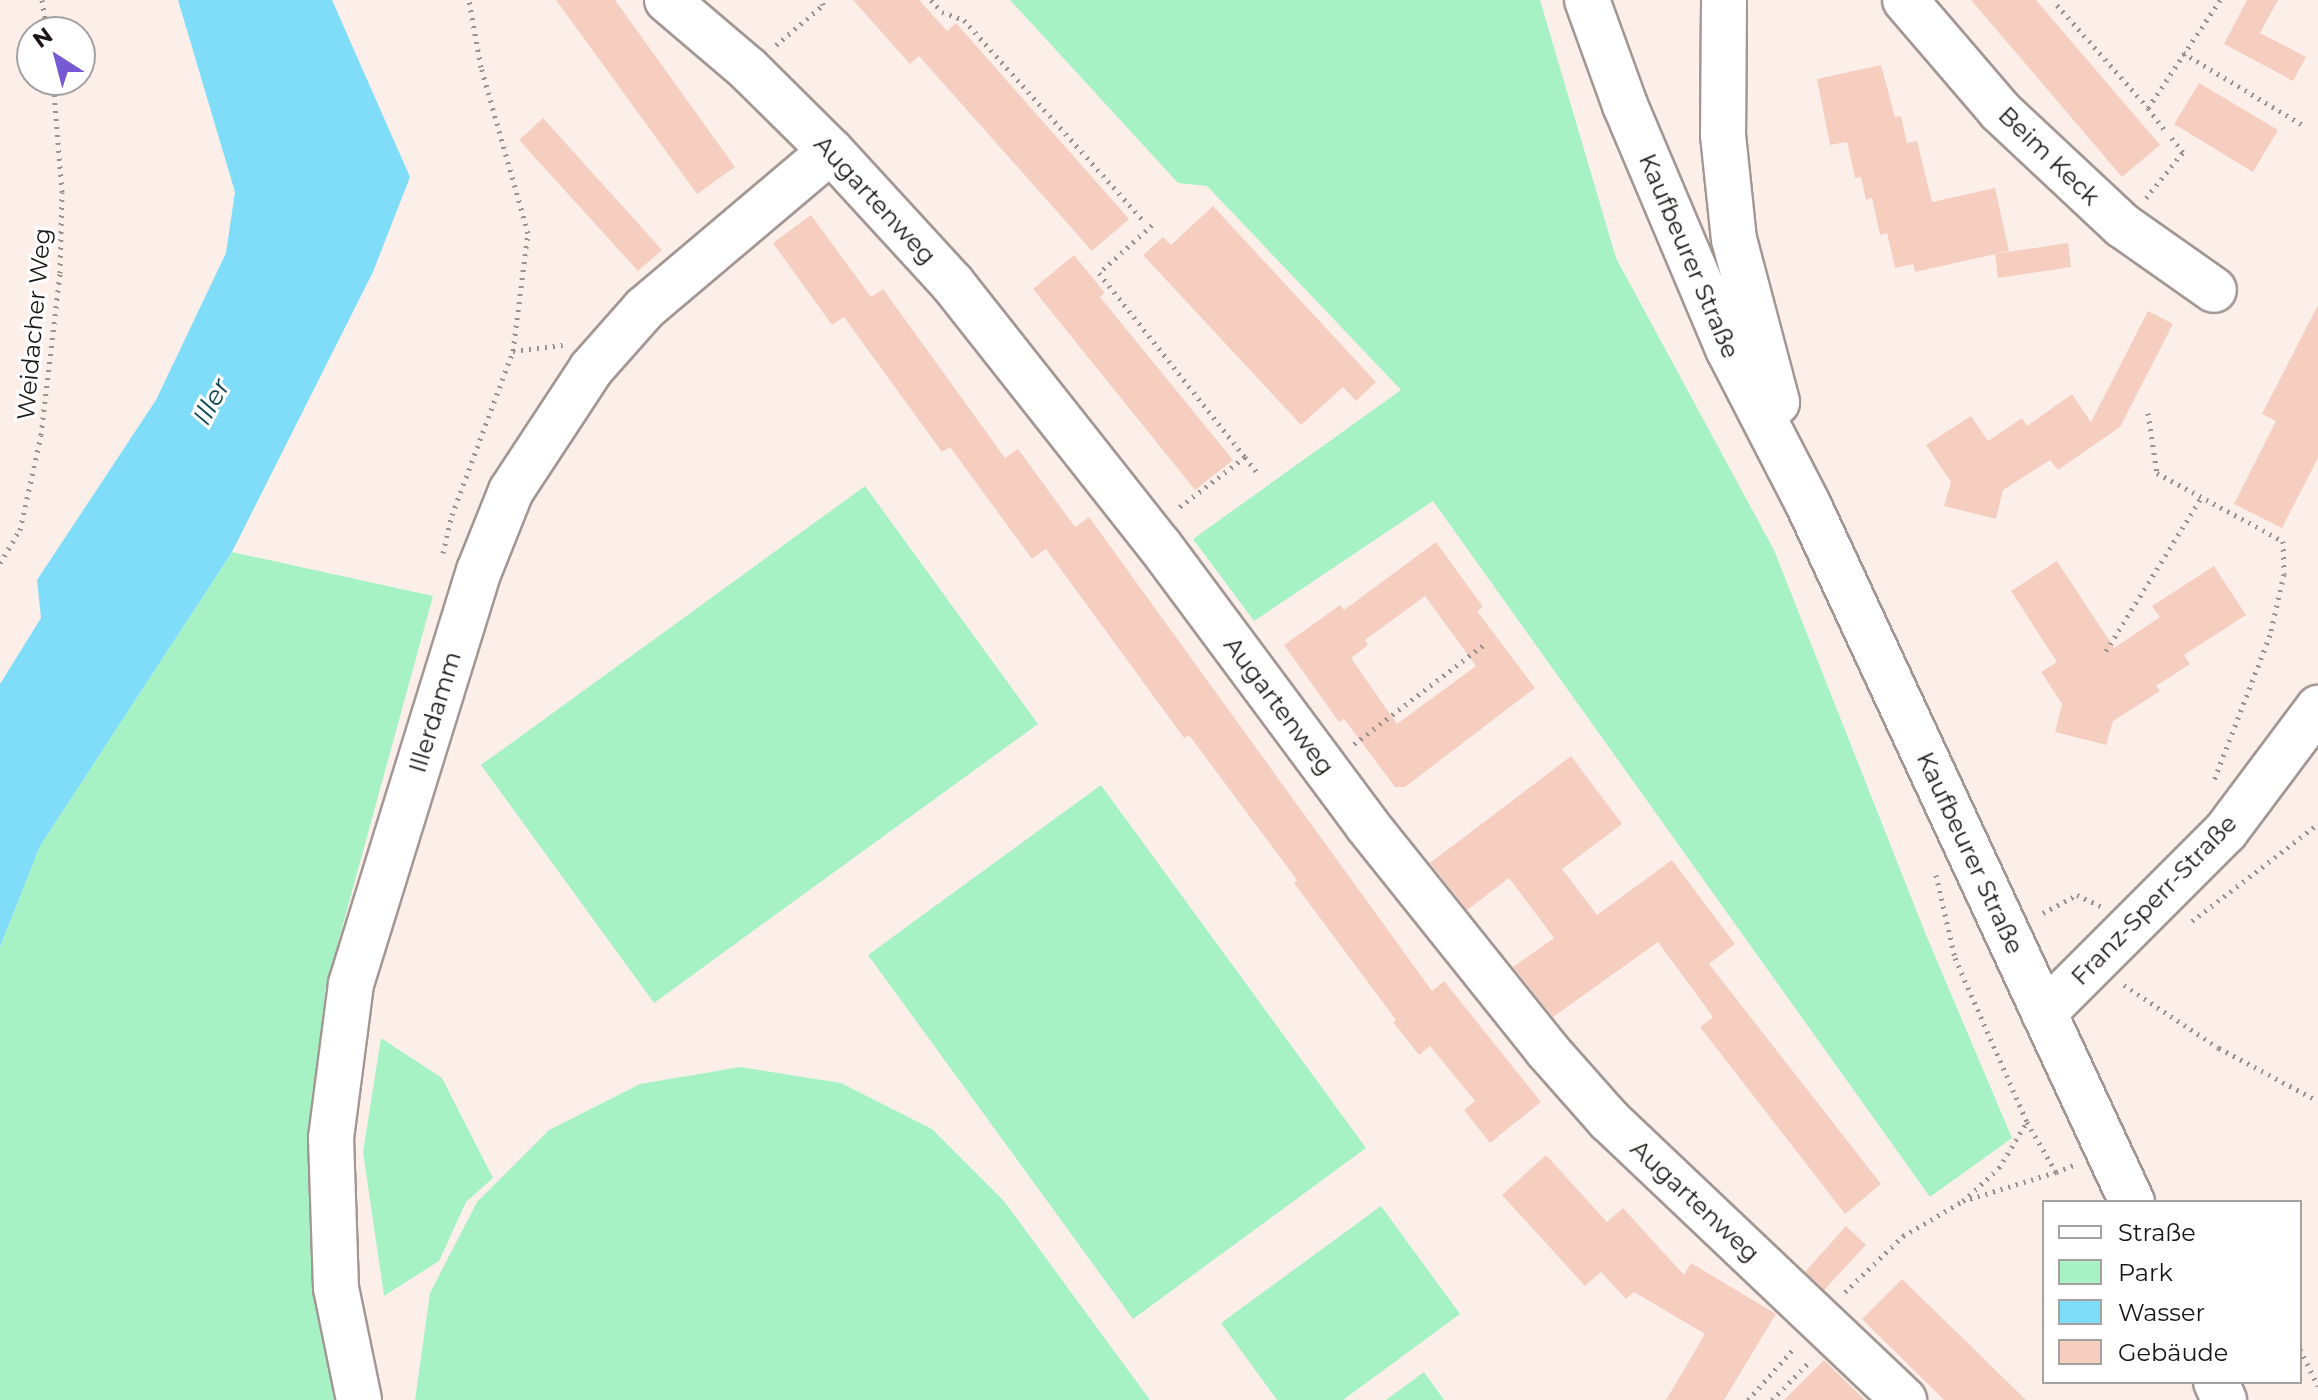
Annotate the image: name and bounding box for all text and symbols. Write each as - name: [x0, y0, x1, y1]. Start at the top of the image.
- north arrow: [16, 16, 96, 96]
- text: N: [28, 22, 58, 54]
- street label: Beim Keck: [1992, 101, 2106, 211]
- street label: Augartenweg: [808, 130, 942, 270]
- street label: Kaufbeurer Straße: [1633, 149, 1745, 363]
- street label: Weidacher Weg: [11, 227, 57, 421]
- water label: Iller: [187, 373, 237, 431]
- street label: Augartenweg: [1218, 631, 1340, 781]
- street label: Illerdamm: [403, 648, 467, 776]
- street label: Kaufbeurer Straße: [1911, 747, 2029, 959]
- street label: Franz-Sperr-Straße: [2065, 809, 2243, 991]
- street label: Augartenweg: [1625, 1134, 1765, 1268]
- legend: [2042, 1200, 2302, 1384]
- text: Straße: [2118, 1218, 2196, 1247]
- text: Park: [2118, 1258, 2173, 1287]
- text: Wasser: [2118, 1298, 2205, 1327]
- text: Gebäude: [2118, 1338, 2228, 1367]

